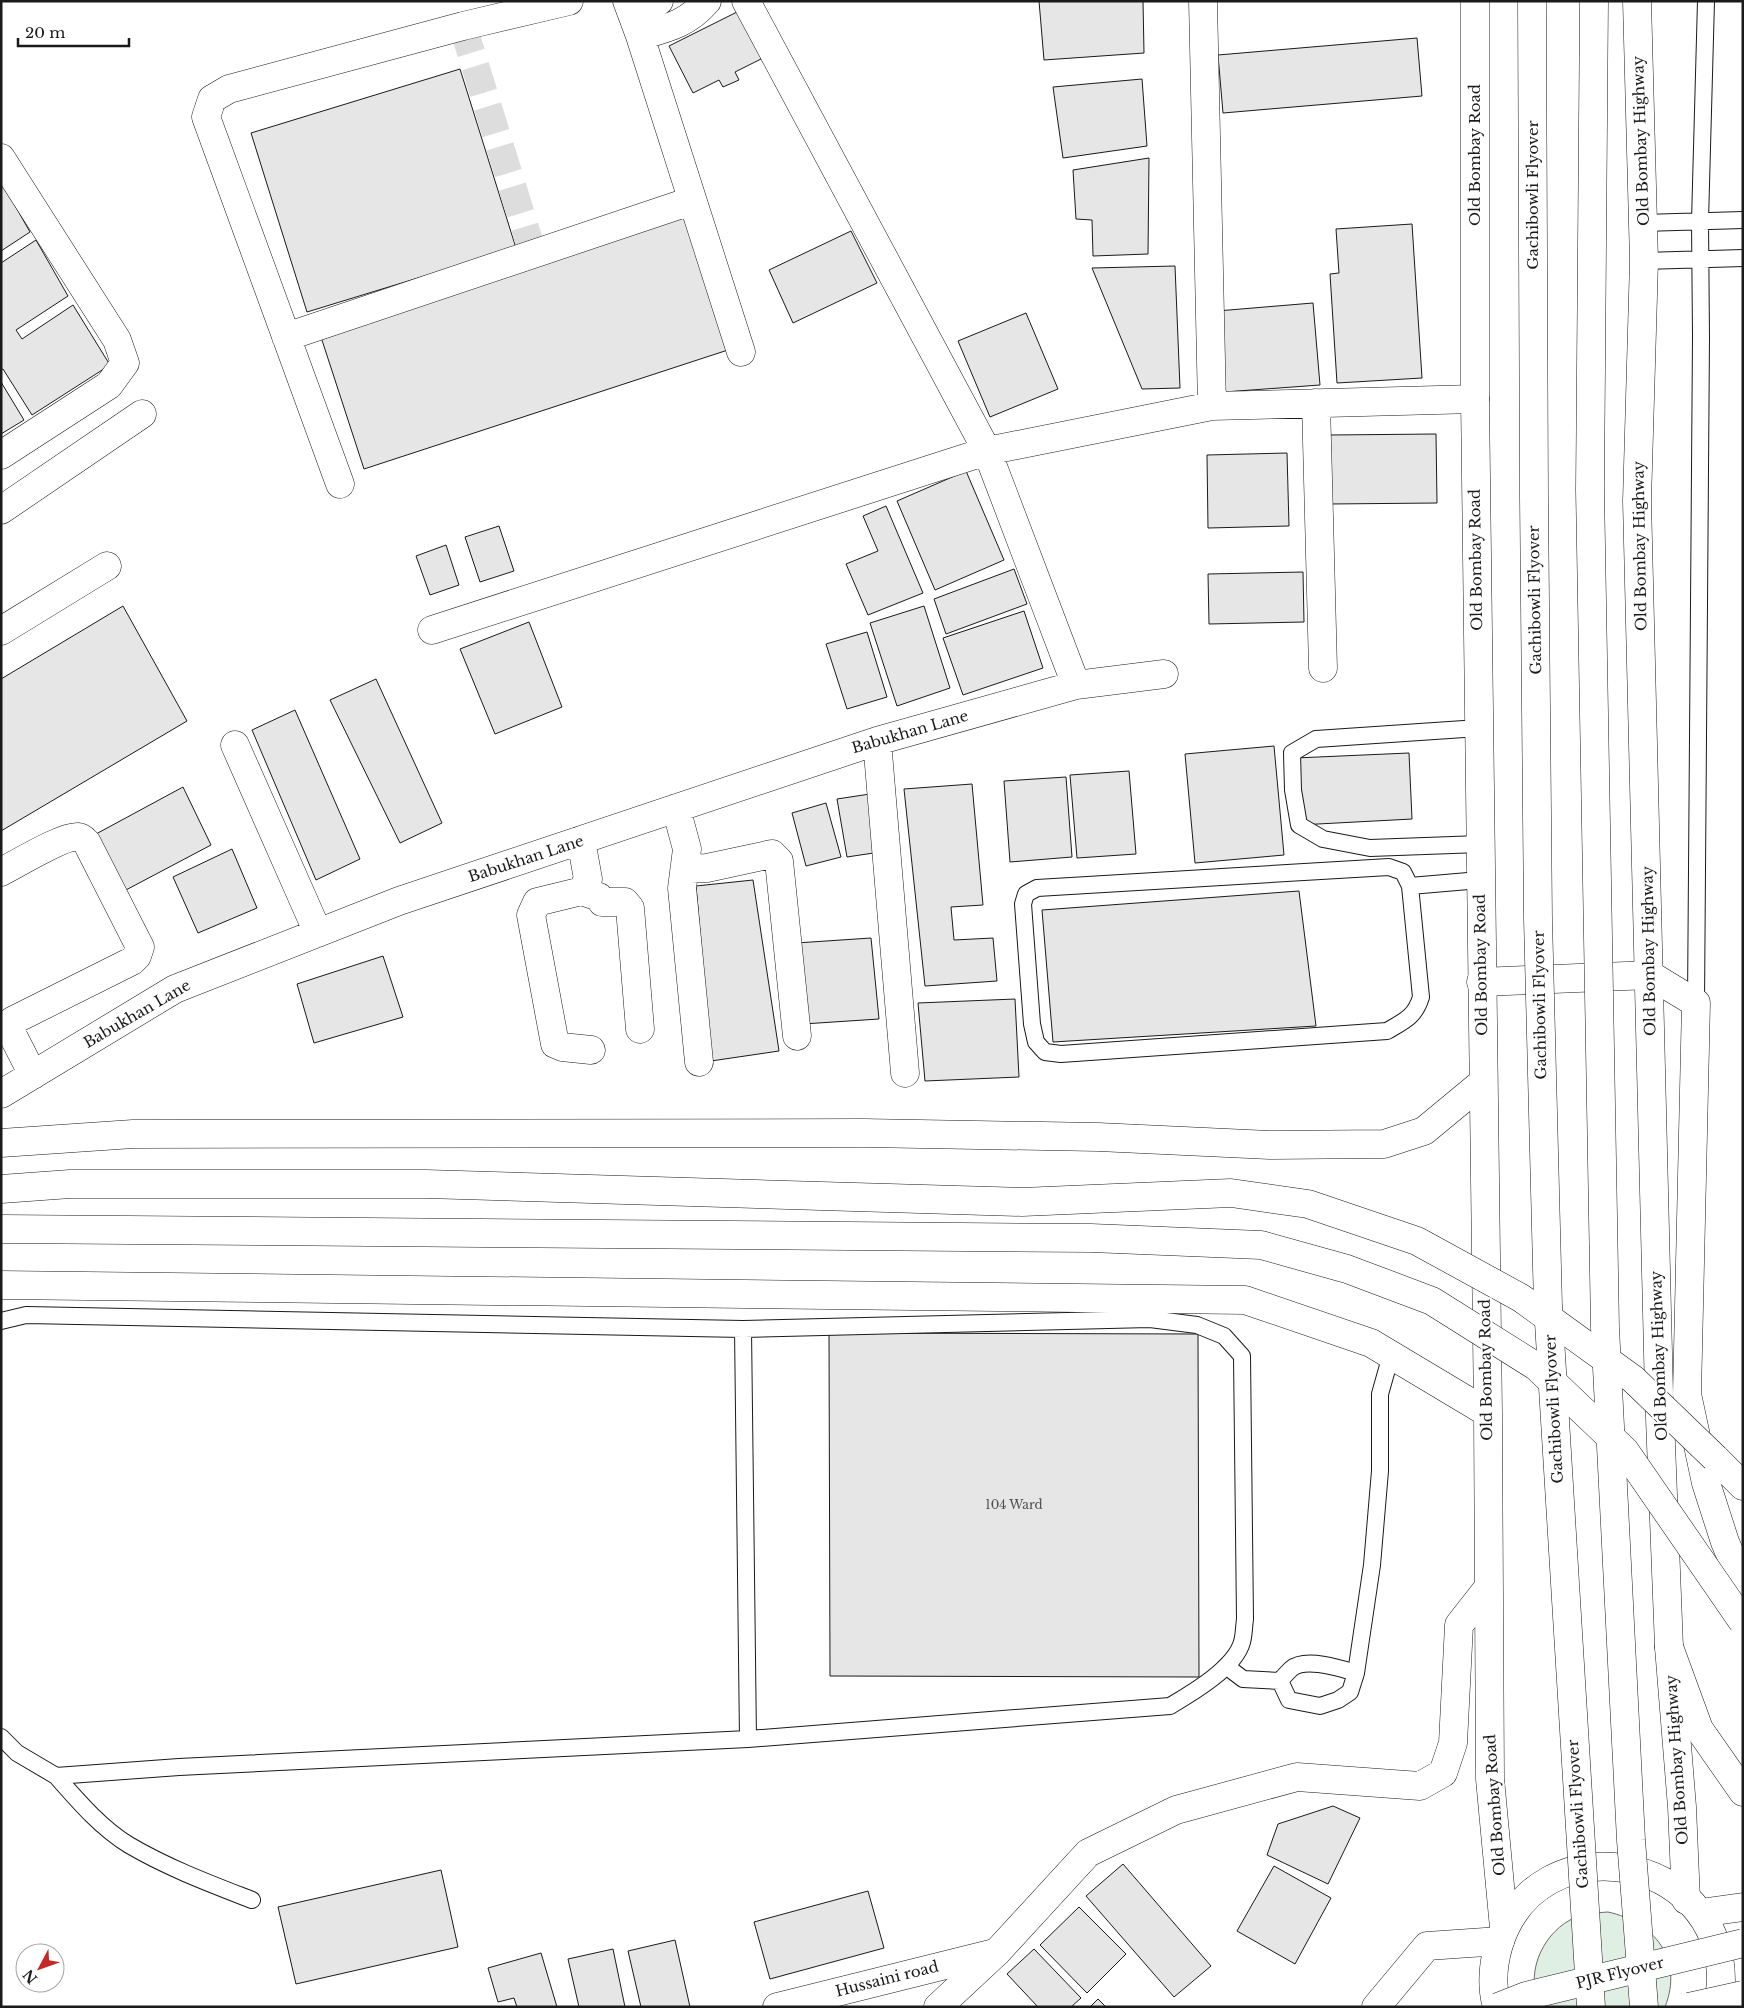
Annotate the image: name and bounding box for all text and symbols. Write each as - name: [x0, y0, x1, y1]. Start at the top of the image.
- scale bar: [18, 15, 129, 47]
- text: 20 m: [25, 23, 65, 42]
- street label: Old Bombay Highway: [1628, 55, 1653, 226]
- street label: Old Bombay Road: [1465, 84, 1484, 226]
- street label: Gachibowli Flyover: [1523, 120, 1542, 270]
- street label: Old Bombay Highway: [1629, 460, 1650, 631]
- street label: Old Bombay Road: [1465, 489, 1486, 631]
- street label: Gachibowli Flyover: [1524, 524, 1545, 675]
- street label: Babukhan Lane: [849, 706, 970, 757]
- street label: Babukhan Lane: [466, 831, 586, 886]
- street label: Old Bombay Highway: [1638, 865, 1659, 1036]
- street label: Old Bombay Road: [1470, 894, 1491, 1036]
- street label: Gachibowli Flyover: [1529, 929, 1550, 1080]
- street label: Babukhan Lane: [80, 975, 194, 1052]
- street label: Old Bombay Highway: [1646, 1270, 1671, 1441]
- street label: Old Bombay Road: [1475, 1299, 1496, 1441]
- street label: Gachibowli Flyover: [1540, 1333, 1567, 1484]
- house number: 104 Ward: [985, 1497, 1043, 1512]
- street label: Old Bombay Highway: [1661, 1674, 1692, 1846]
- street label: Old Bombay Road: [1480, 1734, 1509, 1876]
- street label: Gachibowli Flyover: [1563, 1738, 1592, 1889]
- north arrow: [15, 1943, 65, 1993]
- street label: PJR Flyover: [1574, 1952, 1667, 1993]
- street label: Hussaini road: [833, 1957, 940, 2001]
- text: N: [19, 1966, 41, 1987]

